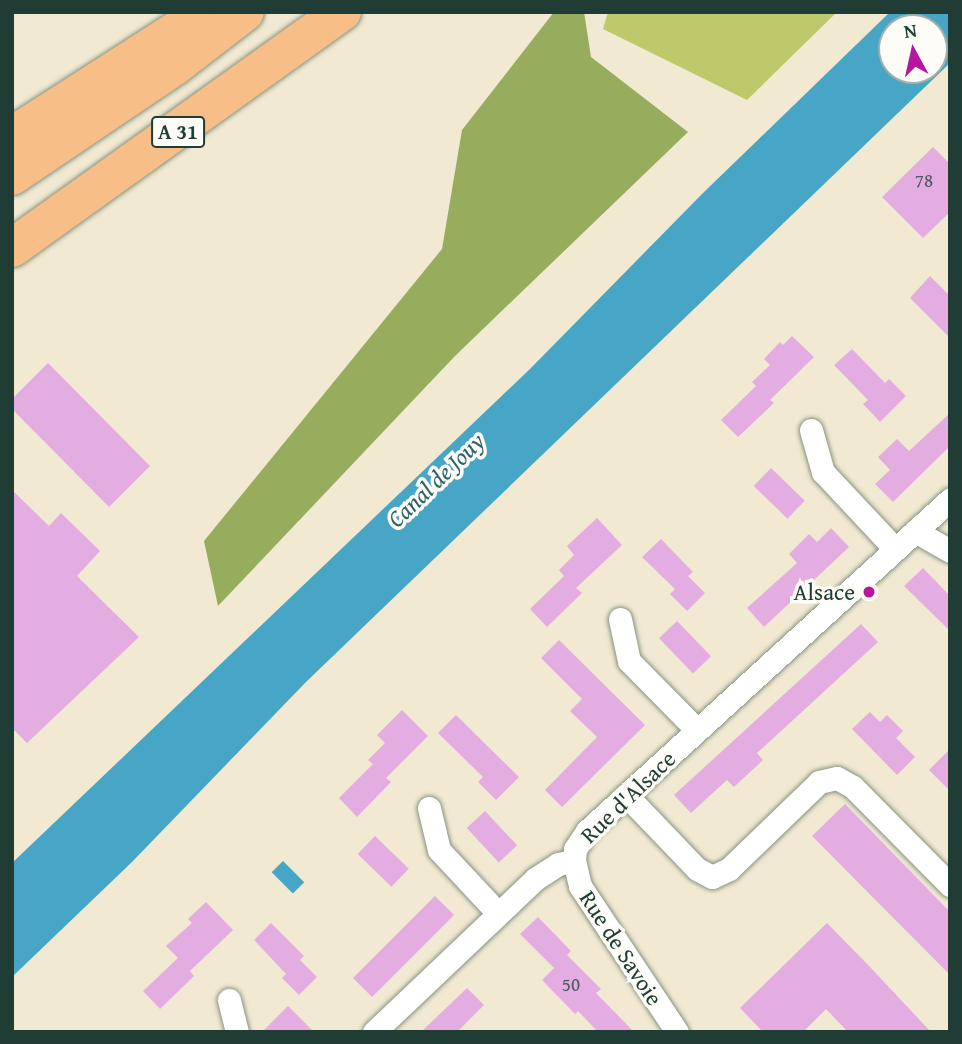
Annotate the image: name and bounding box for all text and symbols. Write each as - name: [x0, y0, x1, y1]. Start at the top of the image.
- north arrow: [878, 14, 948, 84]
- text: N: [902, 15, 919, 45]
- road number: A 31: [150, 114, 206, 150]
- house number: 78: [915, 170, 933, 192]
- water label: Canal de Jouy: [382, 427, 490, 533]
- place label: Alsace: [794, 578, 855, 606]
- marker: Alsace: [861, 584, 877, 600]
- street label: Rue d'Alsace: [575, 745, 681, 849]
- street label: Rue de Savoie: [574, 885, 668, 1011]
- house number: 50: [562, 974, 580, 996]

